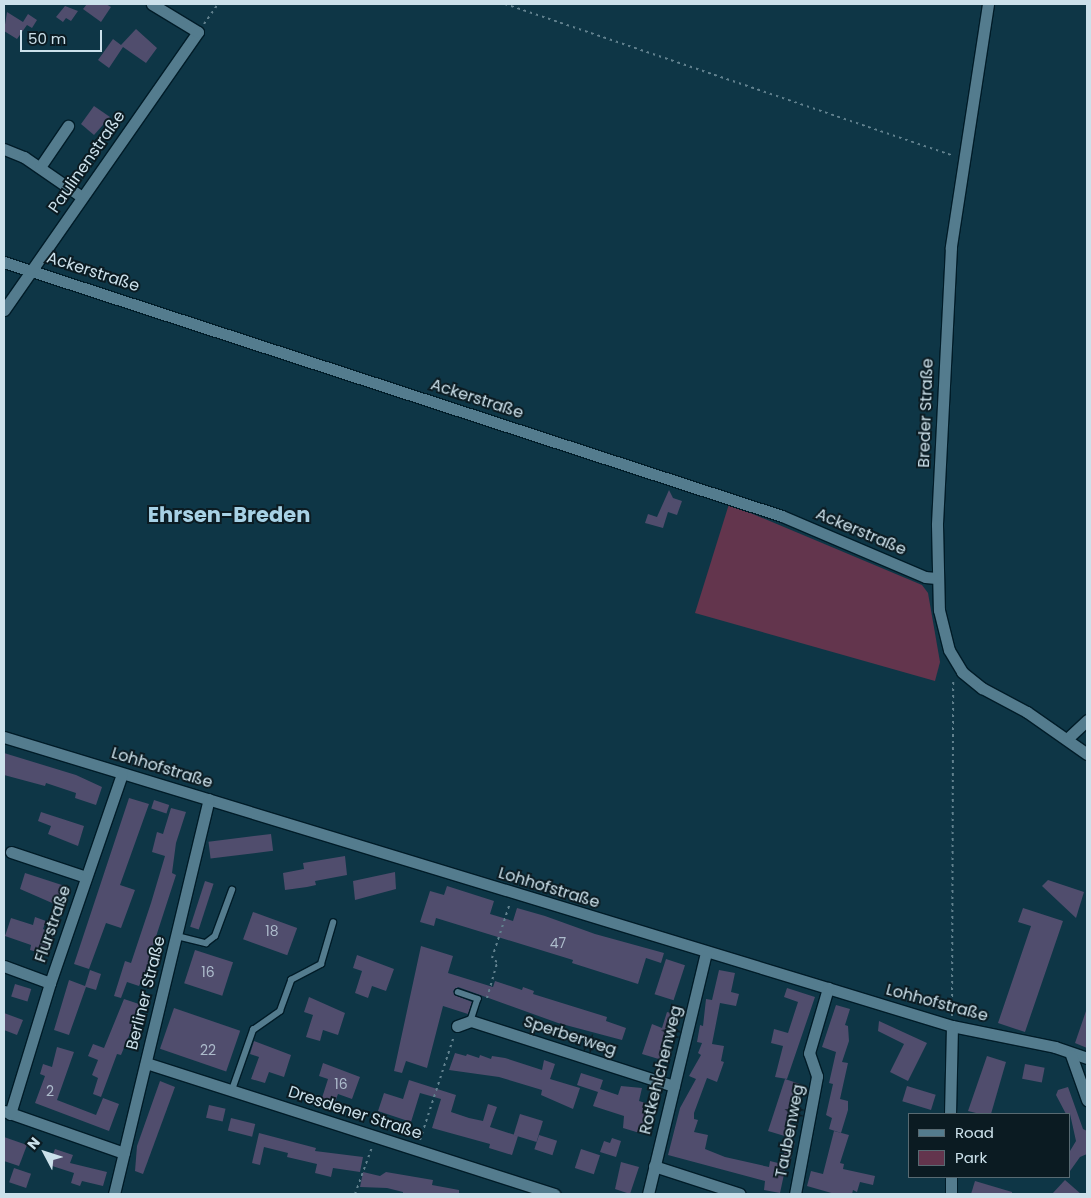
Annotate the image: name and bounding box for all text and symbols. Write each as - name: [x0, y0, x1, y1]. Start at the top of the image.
- scale bar: [22, 20, 105, 52]
- text: 50 m: [28, 28, 66, 49]
- street label: Paulinenstraße: [45, 107, 129, 217]
- street label: Ackerstraße: [44, 248, 142, 296]
- street label: Breder Straße: [914, 358, 938, 468]
- street label: Ackerstraße: [428, 375, 526, 423]
- district label: Ehrsen-Breden: [148, 502, 310, 528]
- street label: Ackerstraße: [813, 504, 909, 560]
- street label: Lohhofstraße: [109, 743, 215, 793]
- street label: Lohhofstraße: [496, 863, 602, 913]
- street label: Flurstraße: [31, 883, 75, 965]
- house number: 18: [265, 923, 279, 939]
- street label: Berliner Straße: [123, 934, 169, 1052]
- house number: 47: [550, 935, 566, 951]
- house number: 16: [201, 964, 215, 980]
- street label: Lohhofstraße: [884, 980, 990, 1026]
- street label: Rotkehlchenweg: [636, 1004, 686, 1136]
- street label: Sperberweg: [521, 1012, 619, 1060]
- house number: 22: [200, 1042, 216, 1058]
- house number: 16: [334, 1076, 348, 1092]
- street label: Dresdener Straße: [286, 1082, 424, 1144]
- house number: 2: [46, 1083, 54, 1099]
- street label: Taubenweg: [772, 1083, 808, 1179]
- legend: [908, 1113, 1071, 1178]
- text: Road: [955, 1122, 994, 1143]
- north arrow: [20, 1128, 70, 1178]
- text: N: [22, 1133, 45, 1154]
- text: Park: [955, 1147, 987, 1168]

